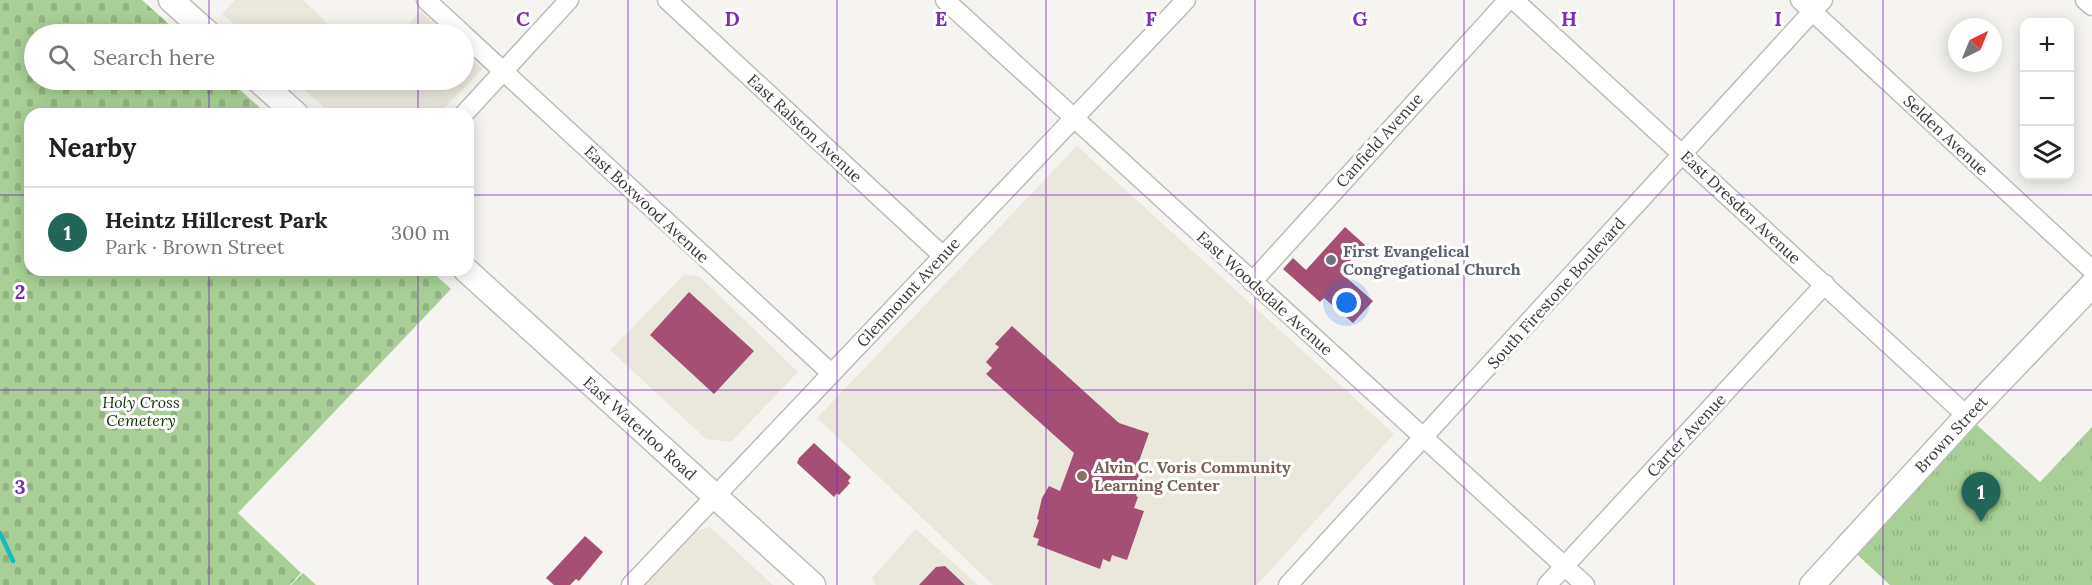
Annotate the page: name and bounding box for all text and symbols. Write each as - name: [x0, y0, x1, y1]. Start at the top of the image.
- text: C: [516, 6, 530, 31]
- text: D: [724, 6, 740, 31]
- text: E: [935, 6, 947, 31]
- text: F: [1145, 6, 1157, 31]
- text: G: [1352, 6, 1368, 31]
- text: H: [1561, 6, 1577, 31]
- text: I: [1774, 6, 1782, 31]
- north arrow: [1948, 18, 2002, 72]
- map controls: [2020, 18, 2074, 180]
- button: +: [2020, 18, 2074, 72]
- search box: [24, 24, 474, 90]
- icon: search: [45, 41, 78, 74]
- text: Search here: [93, 43, 215, 71]
- street label: East Ralston Avenue: [743, 70, 867, 187]
- button: −: [2020, 72, 2074, 126]
- street label: Canfield Avenue: [1331, 88, 1427, 191]
- street label: Selden Avenue: [1899, 91, 1993, 180]
- button: layers: [2020, 126, 2074, 180]
- text: Nearby: [48, 131, 136, 164]
- street label: East Boxwood Avenue: [581, 141, 714, 267]
- street label: East Dresden Avenue: [1677, 146, 1806, 268]
- text: Heintz Hillcrest Park: [105, 206, 328, 234]
- street label: South Firestone Boulevard: [1483, 213, 1629, 373]
- text: 1: [63, 220, 72, 245]
- text: 300 m: [391, 220, 450, 245]
- street label: East Woodsdale Avenue: [1193, 227, 1337, 360]
- street label: Glenmount Avenue: [852, 233, 964, 351]
- text: Park · Brown Street: [105, 234, 285, 259]
- place label: First Evangelical Congregational Church: [1343, 241, 1521, 279]
- marker: First Evangelical Congregational Church: [1324, 253, 1338, 267]
- text: 2: [15, 279, 25, 304]
- your location: [1332, 288, 1361, 317]
- street label: East Waterloo Road: [579, 372, 701, 484]
- street label: Carter Avenue: [1642, 389, 1730, 481]
- street label: Brown Street: [1910, 391, 1992, 477]
- park label: Holy Cross Cemetery: [102, 392, 180, 430]
- place label: Alvin C. Voris Community Learning Center: [1094, 457, 1291, 495]
- marker: Alvin C. Voris Community Learning Center: [1075, 469, 1089, 483]
- pin: 1: [1962, 472, 2000, 522]
- text: 3: [14, 474, 26, 499]

